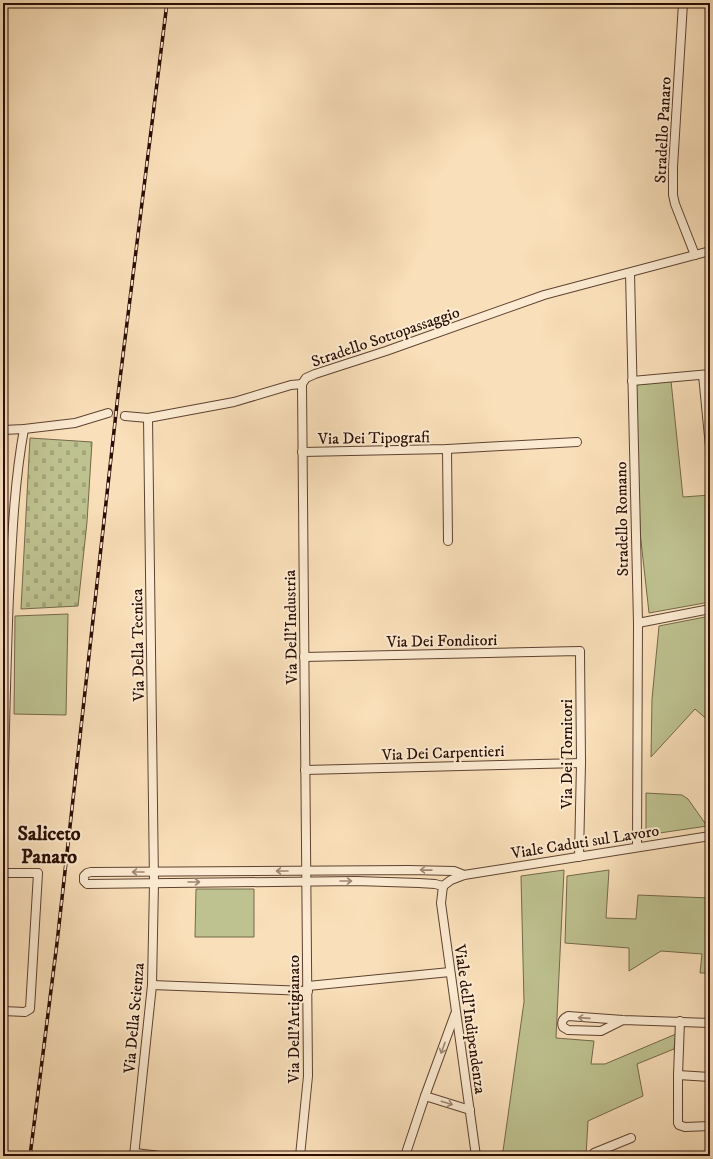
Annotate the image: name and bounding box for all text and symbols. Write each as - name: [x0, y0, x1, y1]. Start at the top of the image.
- street label: Stradello Panaro: [650, 76, 676, 184]
- street label: Stradello Sottopassaggio: [308, 302, 462, 372]
- street label: Via Dei Tipografi: [317, 427, 430, 449]
- street label: Stradello Romano: [611, 461, 633, 577]
- street label: Via Dell'Industria: [280, 569, 302, 685]
- street label: Via Della Tecnica: [127, 588, 149, 703]
- street label: Via Dei Fonditori: [385, 630, 498, 652]
- street label: Via Dei Tornitori: [557, 699, 577, 810]
- street label: Via Dei Carpentieri: [380, 741, 505, 765]
- street label: Viale Caduti sul Lavoro: [509, 820, 661, 864]
- district label: Saliceto Panaro: [17, 822, 81, 870]
- one-way arrow: [276, 867, 289, 875]
- one-way arrow: [420, 867, 433, 874]
- one-way arrow: [132, 868, 145, 876]
- one-way arrow: [339, 877, 352, 885]
- one-way arrow: [187, 879, 200, 886]
- street label: Viale dell'Indipendenza: [449, 942, 490, 1095]
- street label: Via Dell'Artigianato: [284, 955, 304, 1084]
- street label: Via Della Scienza: [119, 962, 149, 1075]
- one-way arrow: [578, 1014, 591, 1021]
- one-way arrow: [438, 1042, 446, 1054]
- one-way arrow: [441, 1100, 454, 1107]

